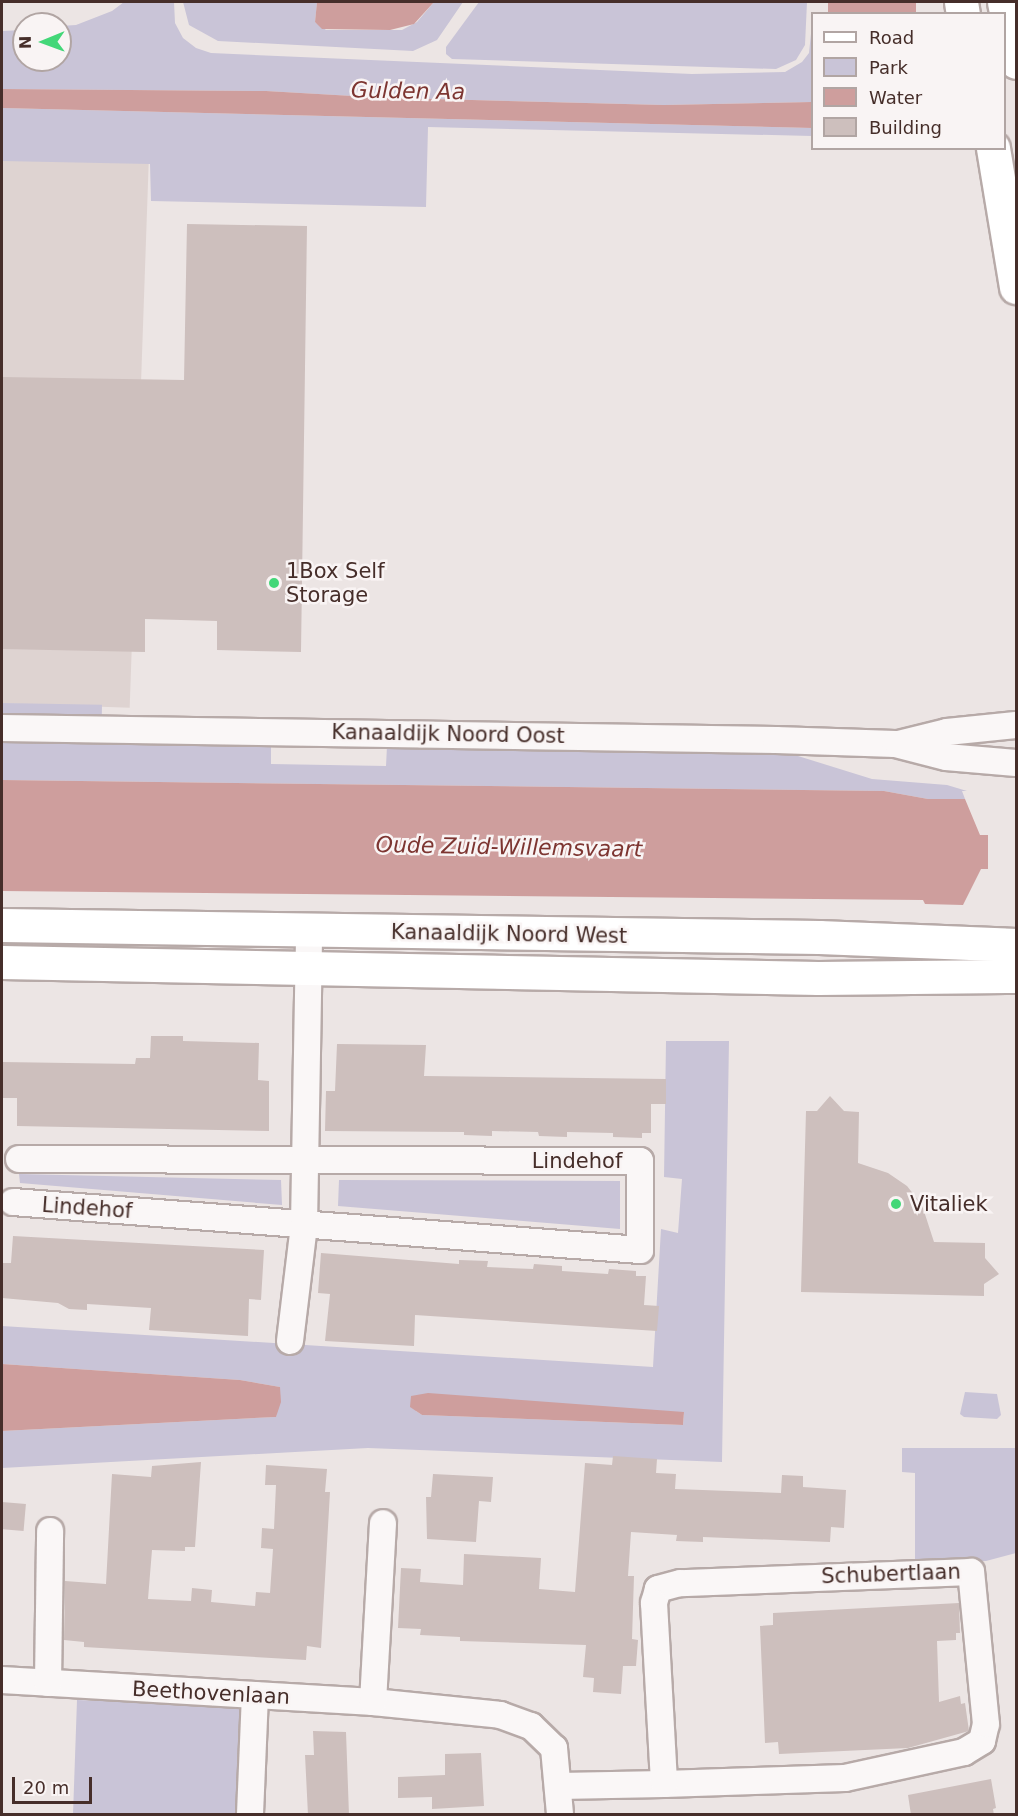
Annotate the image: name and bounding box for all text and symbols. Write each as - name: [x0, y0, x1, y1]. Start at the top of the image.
- north arrow: [12, 12, 72, 72]
- legend: [811, 12, 1006, 150]
- text: Road: [869, 27, 914, 48]
- text: N: [16, 35, 35, 49]
- text: Park: [869, 57, 908, 78]
- water label: Gulden Aa: [351, 77, 465, 105]
- text: Water: [869, 87, 922, 108]
- text: Building: [869, 117, 942, 138]
- place label: 1Box Self Storage: [286, 558, 385, 608]
- marker: 1Box Self Storage: [267, 576, 281, 590]
- street label: Kanaaldijk Noord Oost: [331, 719, 565, 749]
- water label: Oude Zuid-Willemsvaart: [376, 831, 642, 863]
- street label: Kanaaldijk Noord West: [391, 919, 627, 949]
- street label: Lindehof: [532, 1148, 622, 1174]
- place label: Vitaliek: [910, 1191, 988, 1217]
- street label: Lindehof: [41, 1192, 133, 1224]
- marker: Vitaliek: [887, 1195, 905, 1213]
- street label: Schubertlaan: [821, 1559, 961, 1589]
- street label: Beethovenlaan: [131, 1676, 291, 1710]
- scale bar: [15, 1765, 94, 1803]
- text: 20 m: [23, 1777, 69, 1798]

